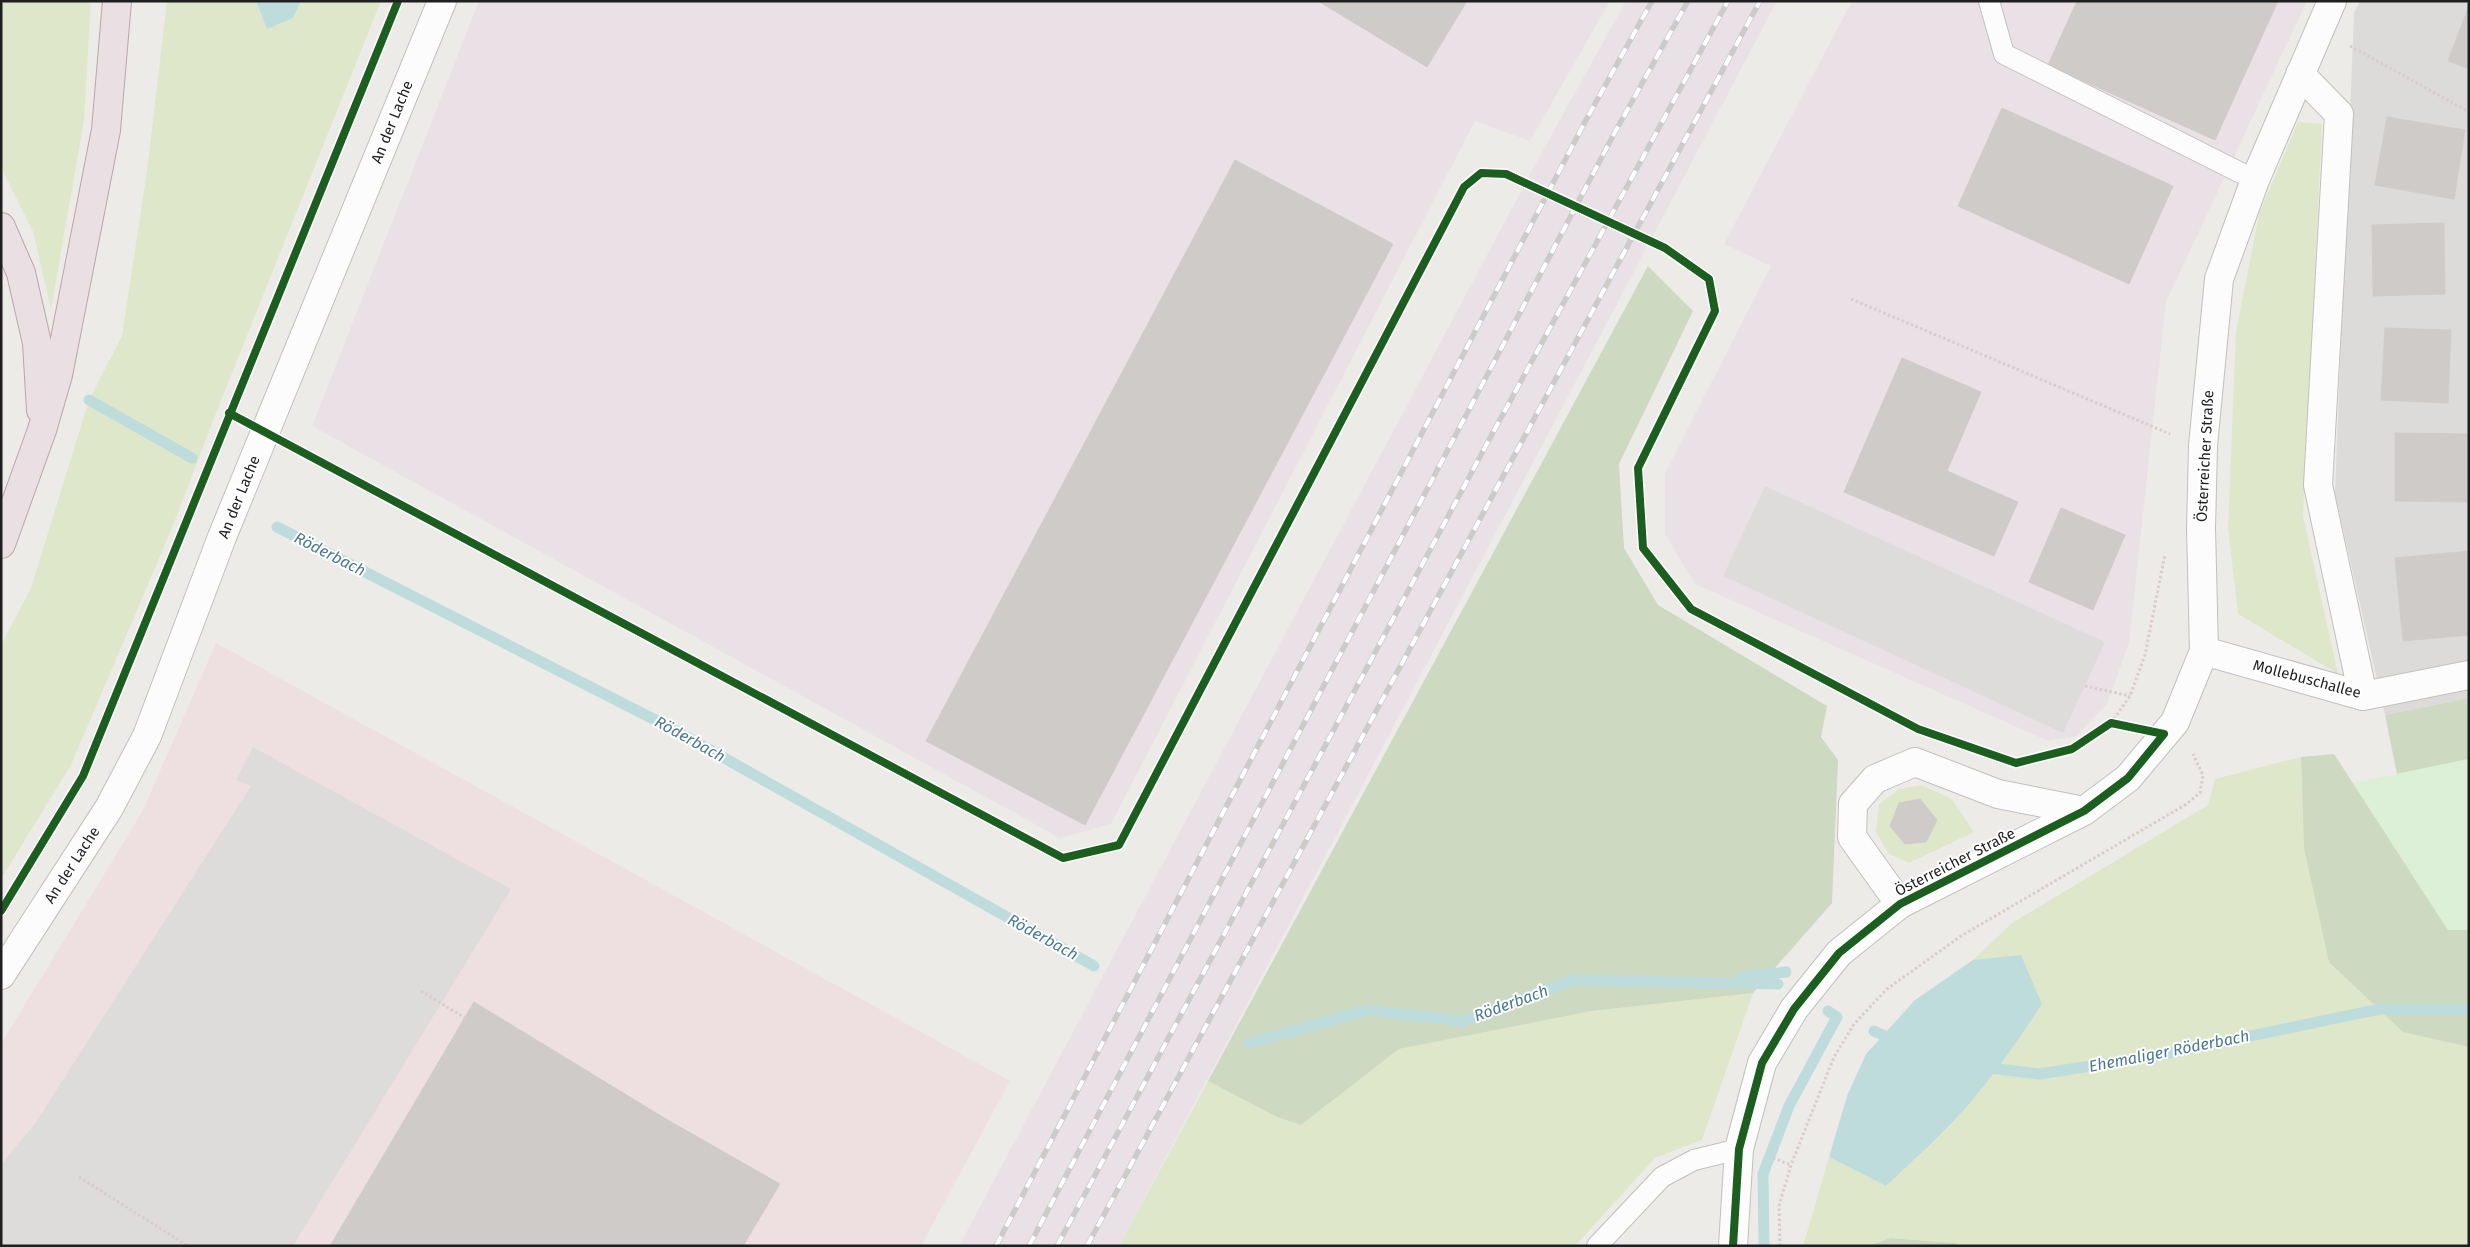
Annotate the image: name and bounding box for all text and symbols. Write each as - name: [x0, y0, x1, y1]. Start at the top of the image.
- street label: An der Lache: [367, 78, 417, 166]
- street label: Österreicher Straße: [2193, 389, 2217, 523]
- street label: An der Lache: [214, 453, 264, 541]
- water label: Röderbach: [291, 528, 369, 580]
- street label: Mollebuschallee: [2251, 656, 2363, 702]
- water label: Röderbach: [651, 712, 729, 766]
- street label: An der Lache: [41, 823, 103, 907]
- street label: Österreicher Straße: [1892, 824, 2018, 900]
- water label: Röderbach: [1004, 910, 1082, 964]
- water label: Röderbach: [1471, 981, 1551, 1025]
- water label: Ehemaliger Röderbach: [2087, 1026, 2251, 1076]

